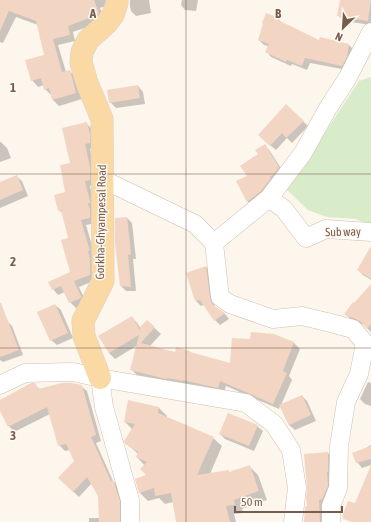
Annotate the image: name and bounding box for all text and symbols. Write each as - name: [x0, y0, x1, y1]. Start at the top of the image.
- text: A: [89, 6, 97, 21]
- text: B: [275, 6, 282, 21]
- north arrow: [323, 8, 363, 48]
- text: N: [333, 30, 344, 44]
- text: 1: [10, 80, 16, 95]
- street label: Gorkha-Ghyampesal Road: [93, 164, 109, 280]
- street label: Sub way: [325, 225, 361, 239]
- text: 2: [10, 254, 16, 269]
- text: 3: [10, 428, 16, 443]
- scale bar: [235, 488, 342, 514]
- text: 50 m: [241, 495, 263, 509]

